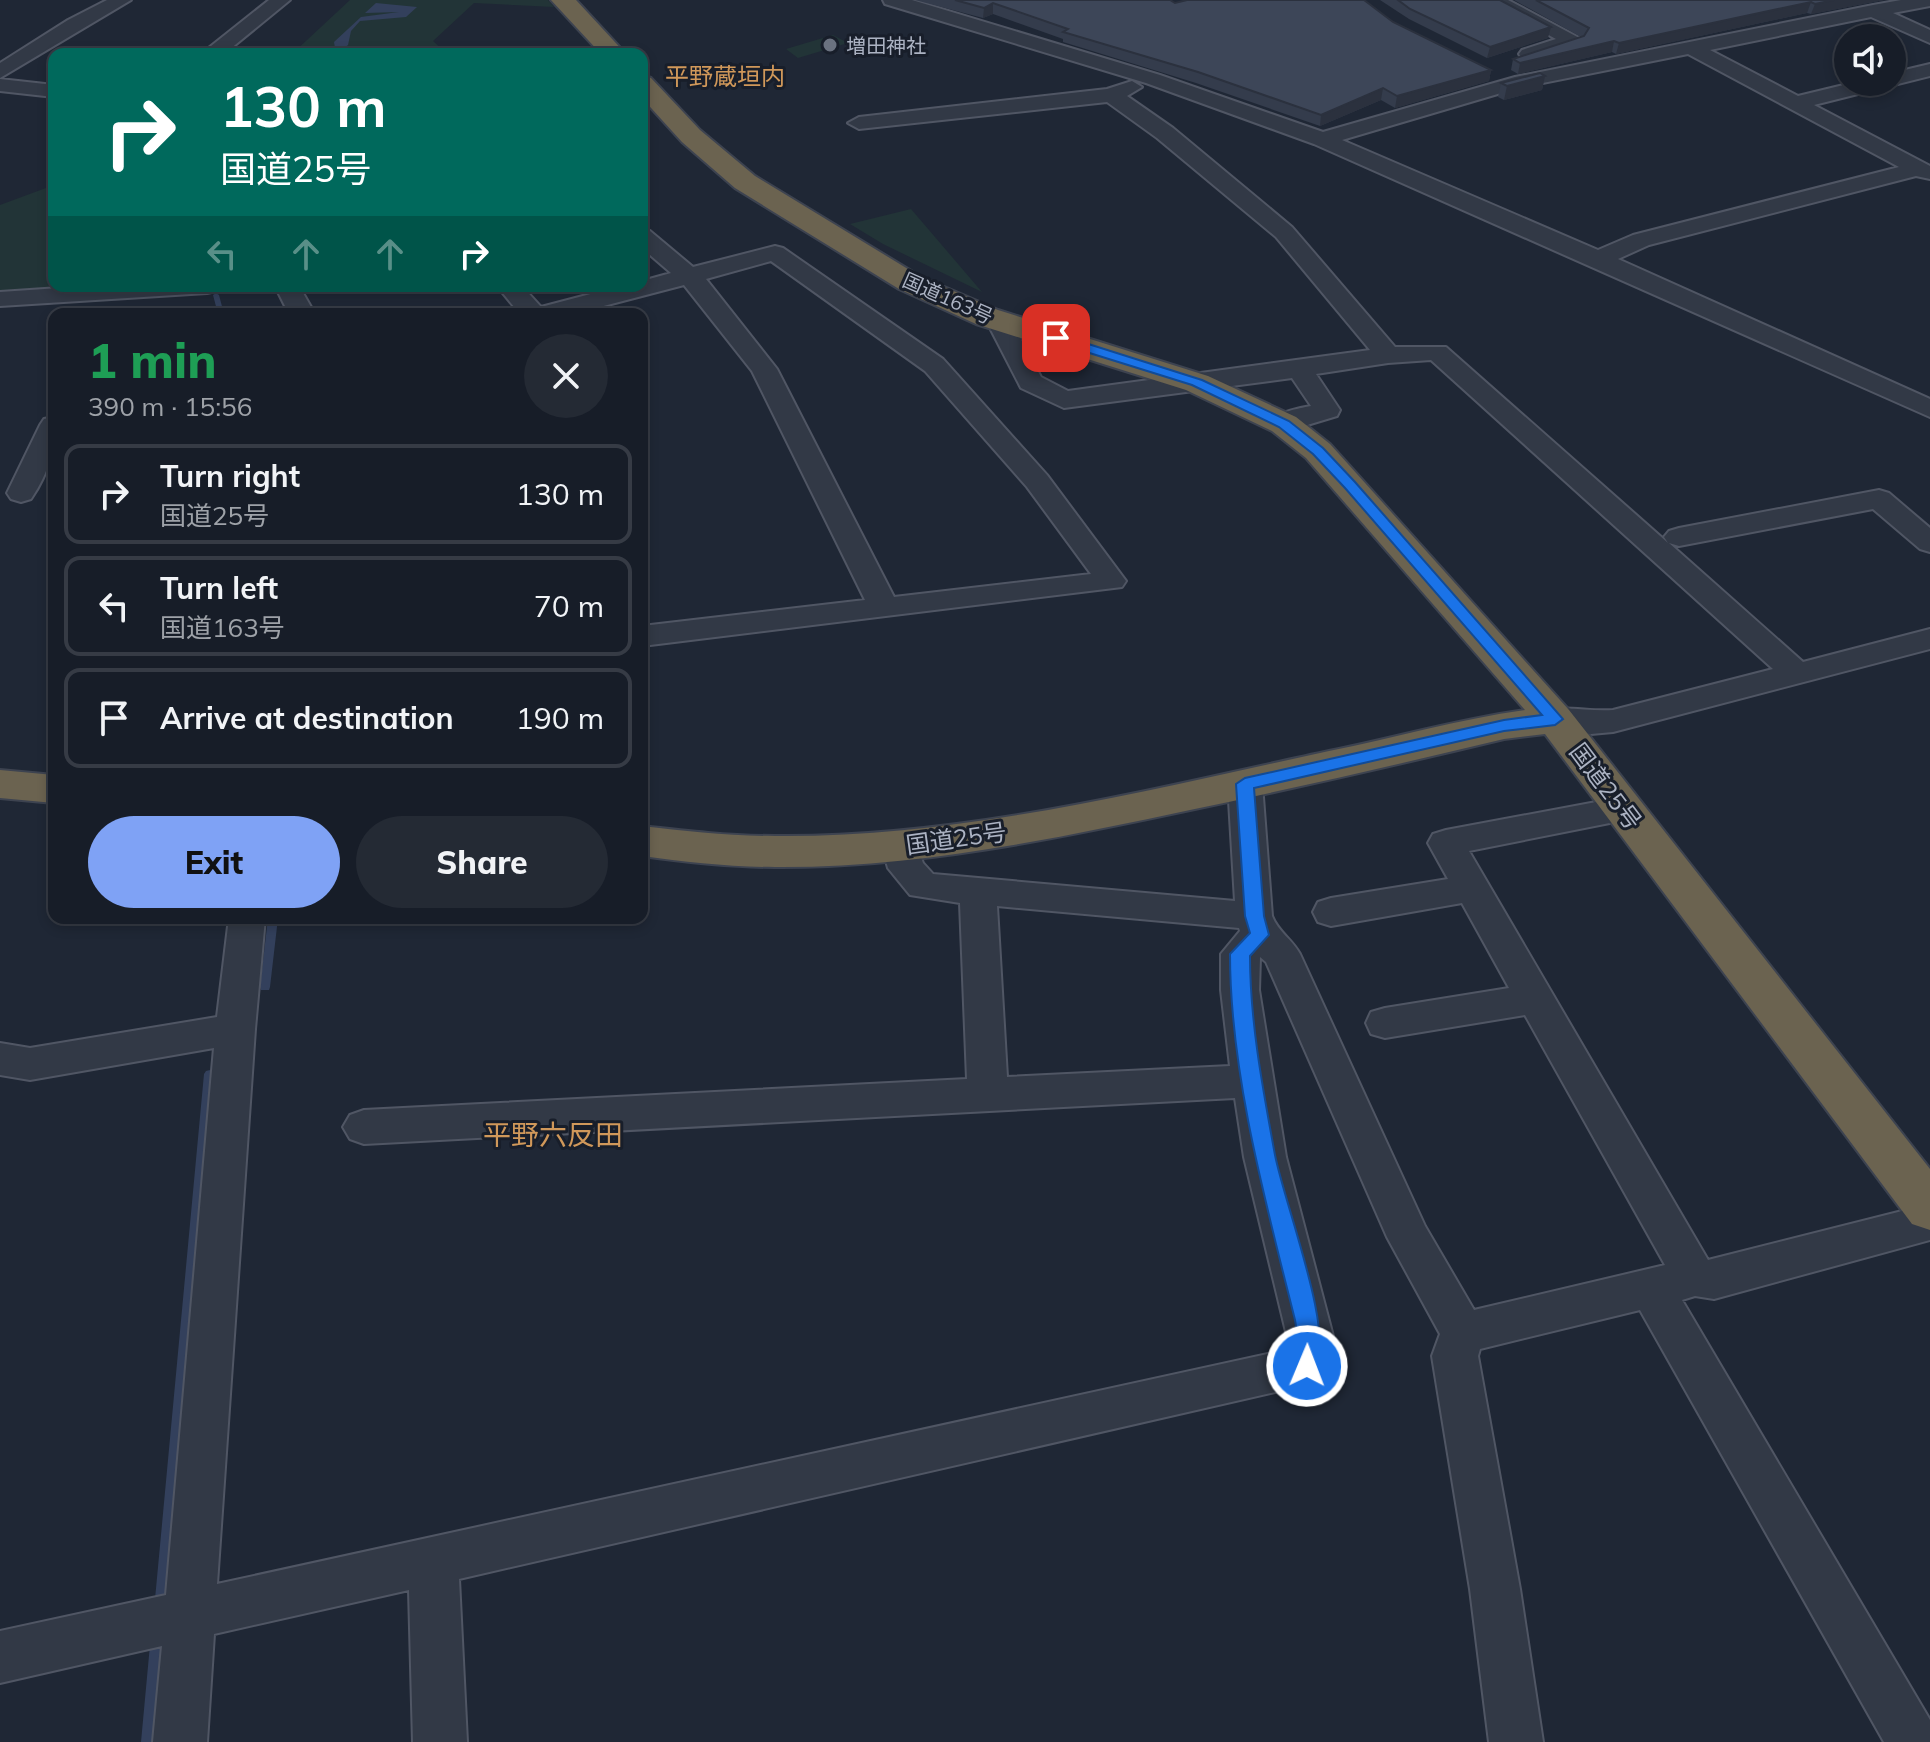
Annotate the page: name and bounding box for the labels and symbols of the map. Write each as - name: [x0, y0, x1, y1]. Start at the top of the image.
- place label: 増田神社: [846, 33, 926, 58]
- marker: 増田神社: [821, 36, 839, 54]
- district label: 平野蔵垣内: [665, 61, 785, 91]
- street label: 国道163号: [899, 267, 997, 329]
- pin: [1022, 304, 1090, 372]
- street label: 国道25号: [1564, 737, 1648, 835]
- street label: 国道25号: [904, 816, 1008, 860]
- district label: 平野六反田: [483, 1117, 623, 1152]
- position arrow: [1265, 1324, 1349, 1408]

